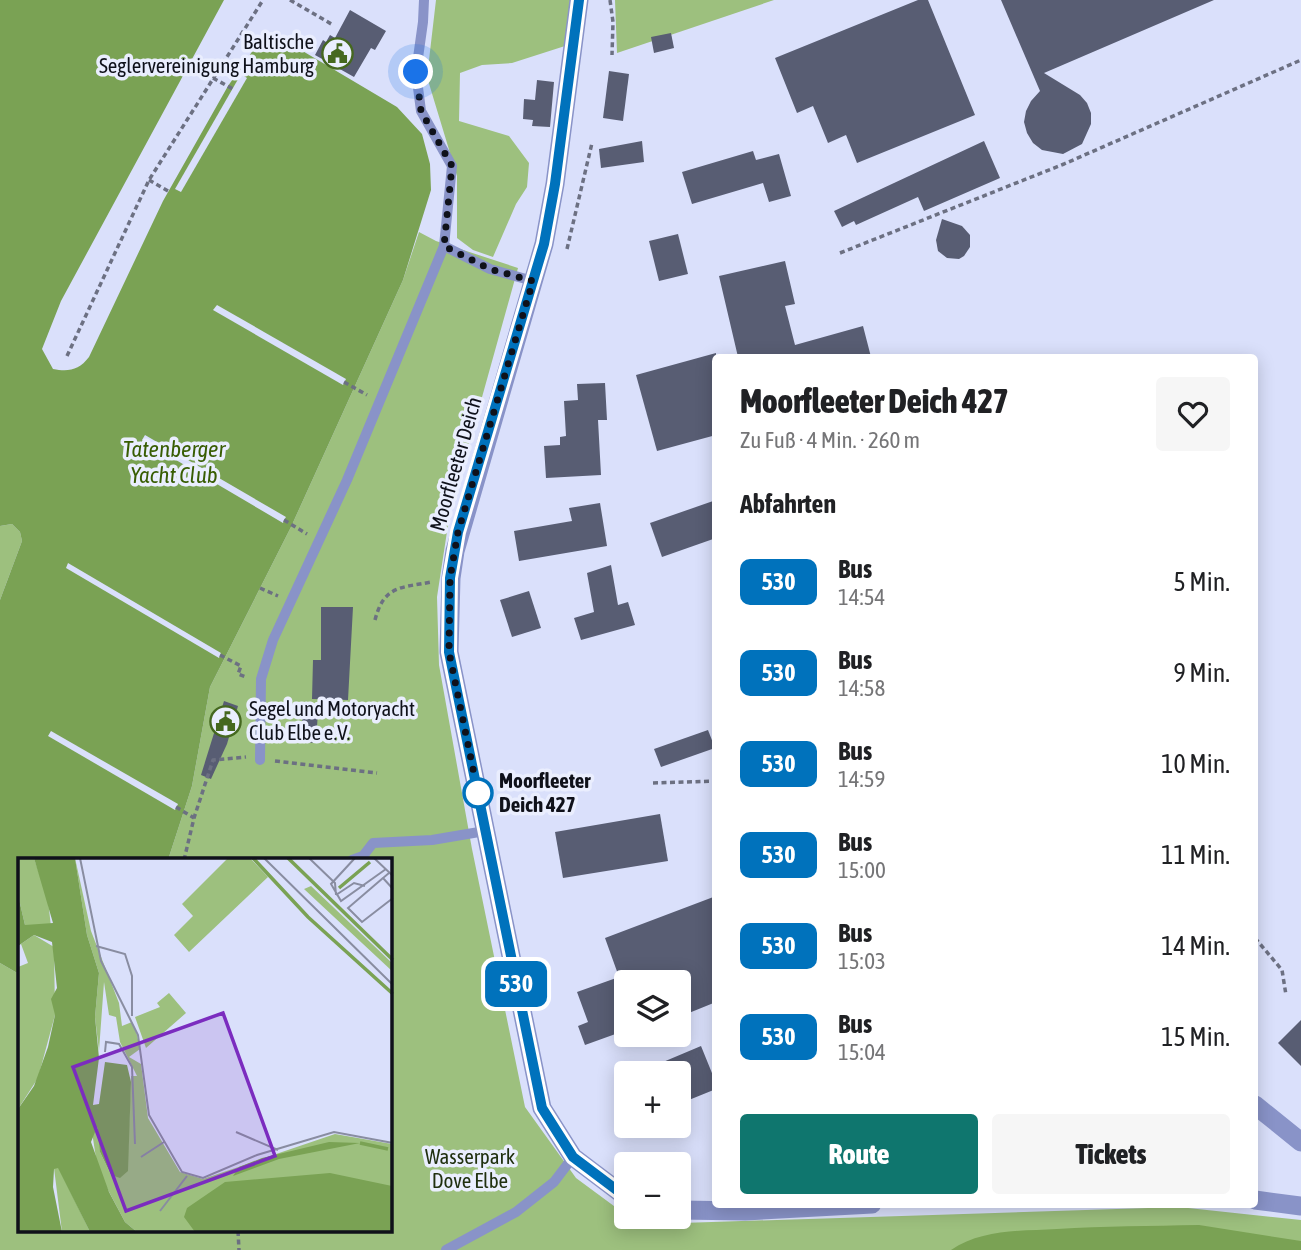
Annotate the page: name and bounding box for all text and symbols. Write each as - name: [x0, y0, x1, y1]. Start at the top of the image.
- place label: Baltische Seglervereinigung Hamburg: [99, 29, 314, 77]
- public building icon: Baltische Seglervereinigung Hamburg: [320, 37, 354, 71]
- your location: [398, 54, 433, 89]
- button: heart: [1156, 377, 1230, 451]
- text: Moorfleeter Deich 427: [740, 382, 1009, 420]
- street label: Moorfleeter Deich: [424, 394, 486, 534]
- text: Zu Fuß · 4 Min. · 260 m: [740, 427, 920, 453]
- water label: Tatenberger Yacht Club: [123, 436, 226, 488]
- text: Abfahrten: [740, 489, 836, 519]
- text: Bus: [838, 554, 872, 584]
- text: 5 Min.: [1174, 567, 1230, 597]
- text: 530: [762, 568, 795, 595]
- text: 14:54: [838, 584, 885, 610]
- text: Bus: [838, 645, 872, 675]
- text: 9 Min.: [1174, 658, 1230, 688]
- text: 530: [762, 659, 795, 686]
- text: 14:58: [838, 675, 885, 701]
- place label: Segel und Motoryacht Club Elbe e.V.: [249, 696, 415, 744]
- public building icon: Segel und Motoryacht Club Elbe e.V.: [209, 704, 243, 738]
- text: Bus: [838, 736, 872, 766]
- text: 10 Min.: [1161, 749, 1230, 779]
- text: 530: [762, 750, 795, 777]
- text: 14:59: [838, 766, 885, 792]
- place label: Moorfleeter Deich 427: [499, 768, 591, 816]
- marker: Moorfleeter Deich 427: [463, 778, 493, 808]
- text: Bus: [838, 827, 872, 857]
- text: 11 Min.: [1161, 840, 1230, 870]
- text: 530: [762, 841, 795, 868]
- text: 15:00: [838, 857, 886, 883]
- inset map: [18, 858, 392, 1232]
- text: Bus: [838, 918, 872, 948]
- text: 14 Min.: [1161, 931, 1230, 961]
- text: 530: [762, 932, 795, 959]
- text: 15:03: [838, 948, 886, 974]
- line badge: 530: [476, 961, 556, 1007]
- text: 530: [499, 970, 533, 997]
- map controls: [614, 970, 691, 1229]
- button: layers: [614, 970, 691, 1047]
- text: Bus: [838, 1009, 872, 1039]
- text: 15 Min.: [1161, 1022, 1230, 1052]
- text: 530: [762, 1023, 795, 1050]
- text: 15:04: [838, 1039, 886, 1065]
- button: +: [614, 1061, 691, 1138]
- button: Route: [740, 1114, 978, 1194]
- button: Tickets: [992, 1114, 1230, 1194]
- park label: Wasserpark Dove Elbe: [425, 1144, 515, 1192]
- button: −: [614, 1152, 691, 1229]

